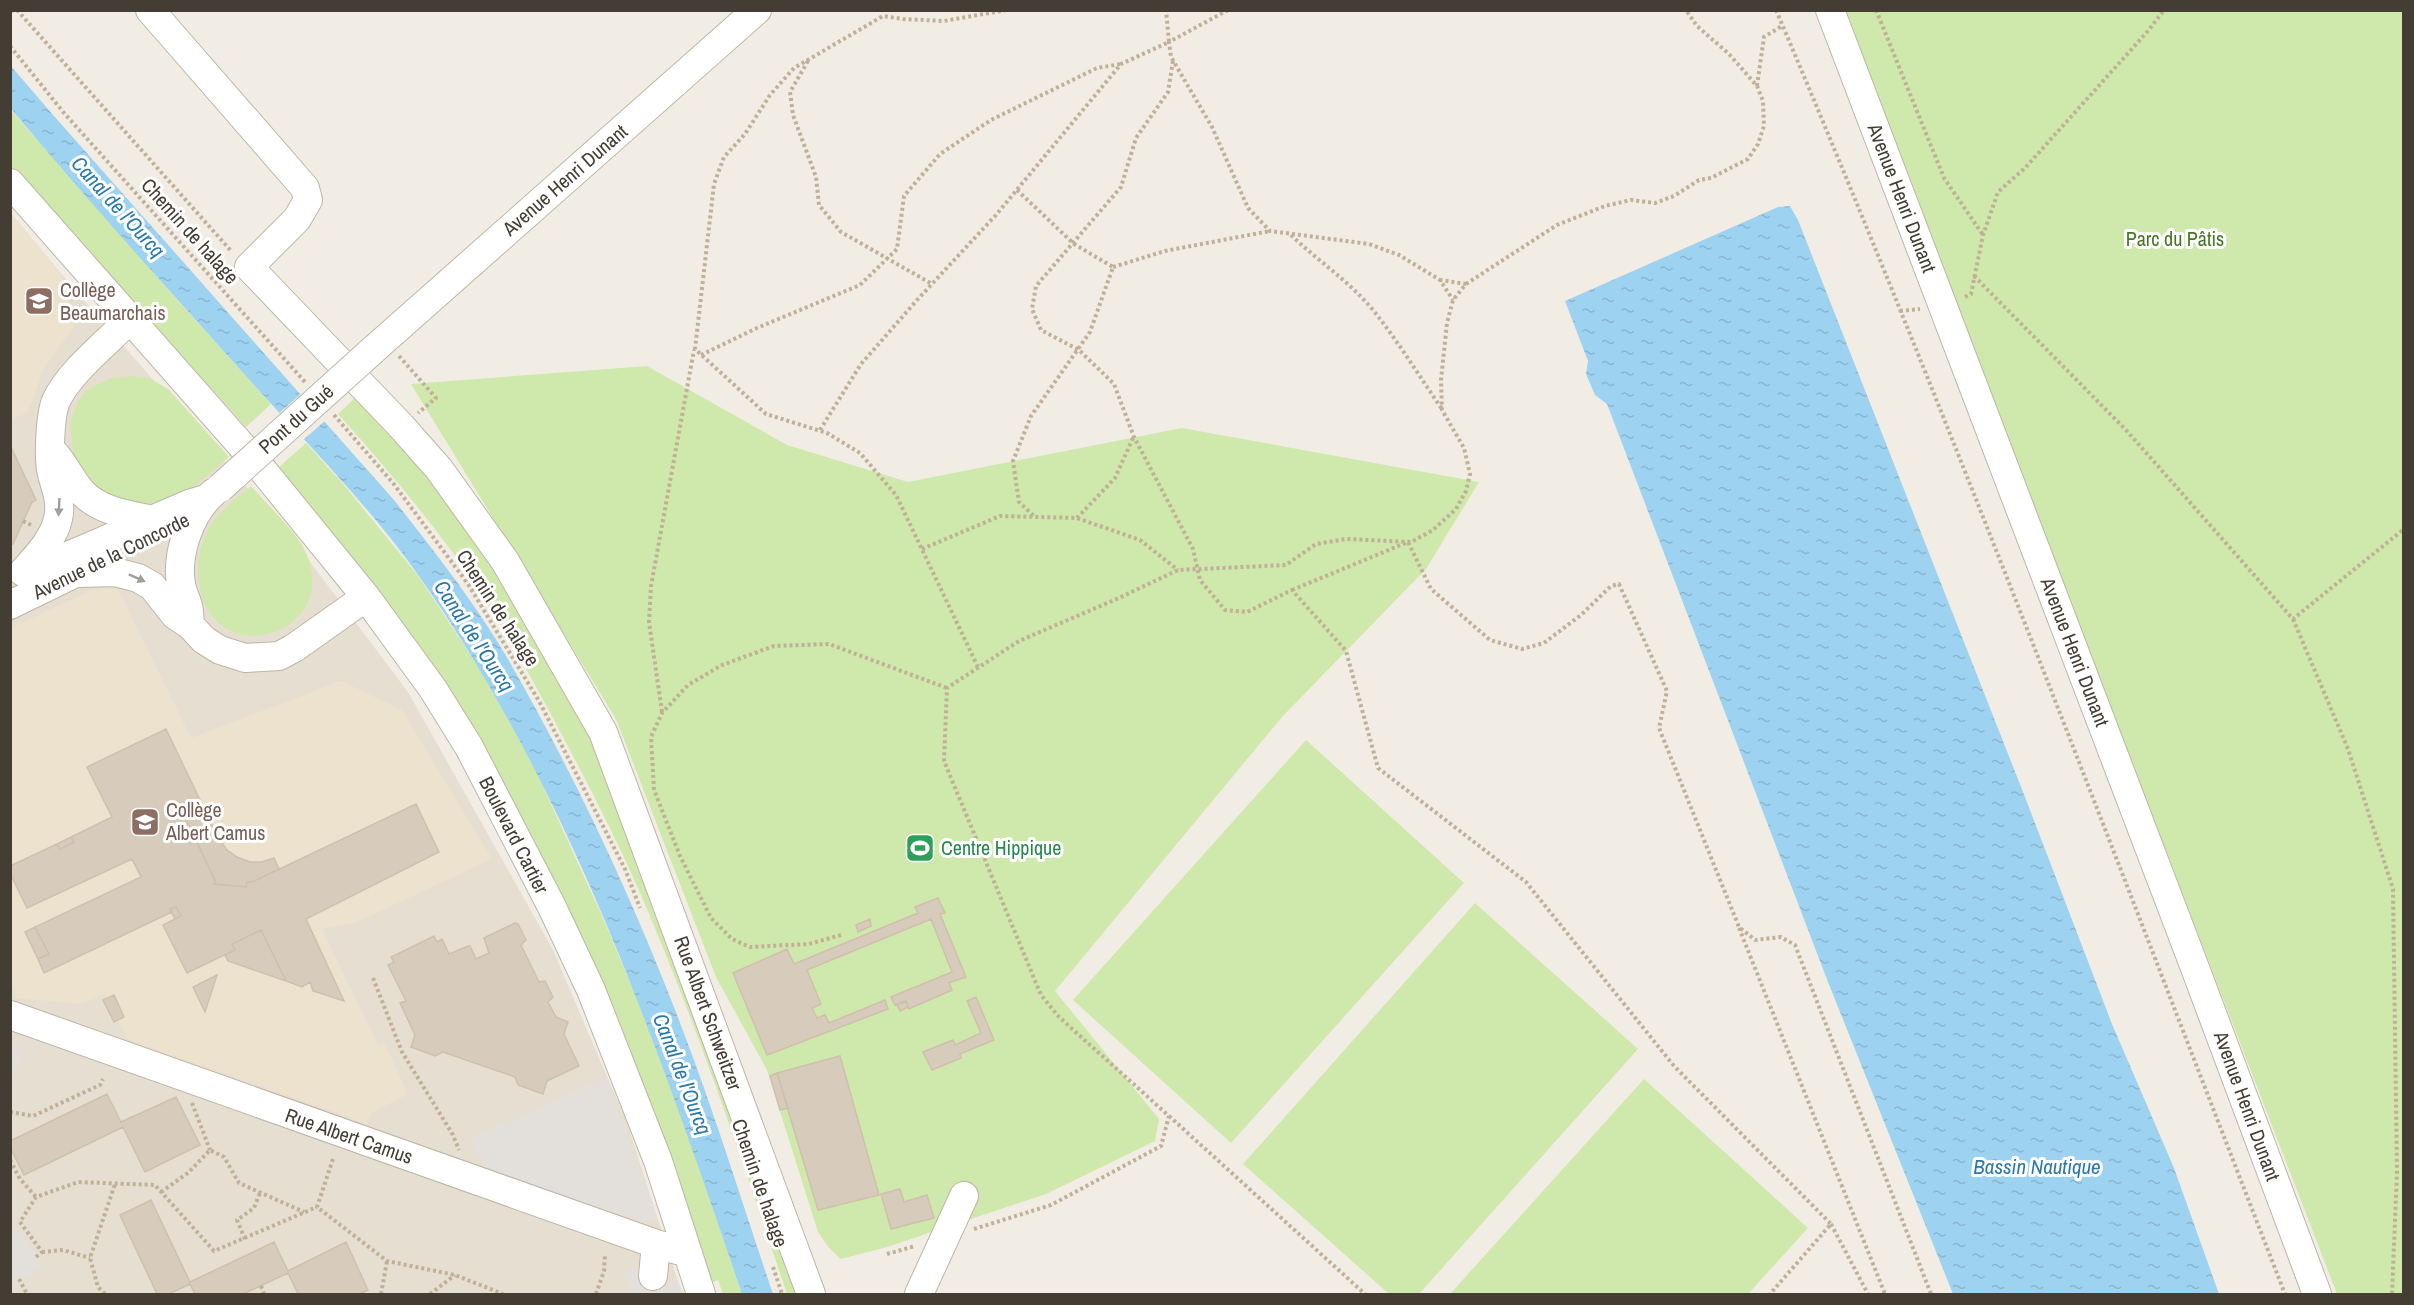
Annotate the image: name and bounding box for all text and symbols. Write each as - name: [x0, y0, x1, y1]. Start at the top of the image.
- street label: Avenue Henri Dunant: [496, 118, 633, 242]
- street label: Avenue Henri Dunant: [1861, 119, 1943, 277]
- water label: Canal de l'Ourcq: [65, 150, 172, 264]
- street label: Chemin de halage: [135, 172, 245, 290]
- park label: Parc du Pâtis: [2126, 225, 2224, 252]
- place label: Collège Beaumarchais: [60, 276, 166, 326]
- school or university icon: Collège Beaumarchais: [23, 285, 55, 317]
- street label: Pont du Gué: [252, 378, 339, 459]
- one-way arrow: [54, 498, 63, 517]
- street label: Avenue de la Concorde: [27, 506, 194, 606]
- street label: Chemin de halage: [451, 544, 546, 671]
- street label: Avenue Henri Dunant: [2034, 573, 2116, 731]
- one-way arrow: [128, 574, 145, 583]
- water label: Canal de l'Ourcq: [427, 574, 522, 698]
- street label: Boulevard Cartier: [473, 771, 556, 899]
- place label: Collège Albert Camus: [165, 796, 265, 846]
- school or university icon: Collège Albert Camus: [129, 806, 161, 838]
- sports icon: Centre Hippique: [904, 832, 936, 864]
- place label: Centre Hippique: [941, 834, 1061, 861]
- street label: Rue Albert Schweitzer: [668, 932, 749, 1094]
- water label: Canal de l'Ourcq: [646, 1009, 719, 1139]
- street label: Avenue Henri Dunant: [2208, 1026, 2287, 1185]
- street label: Rue Albert Camus: [282, 1101, 416, 1170]
- street label: Chemin de halage: [726, 1115, 795, 1251]
- water label: Bassin Nautique: [1973, 1152, 2101, 1181]

